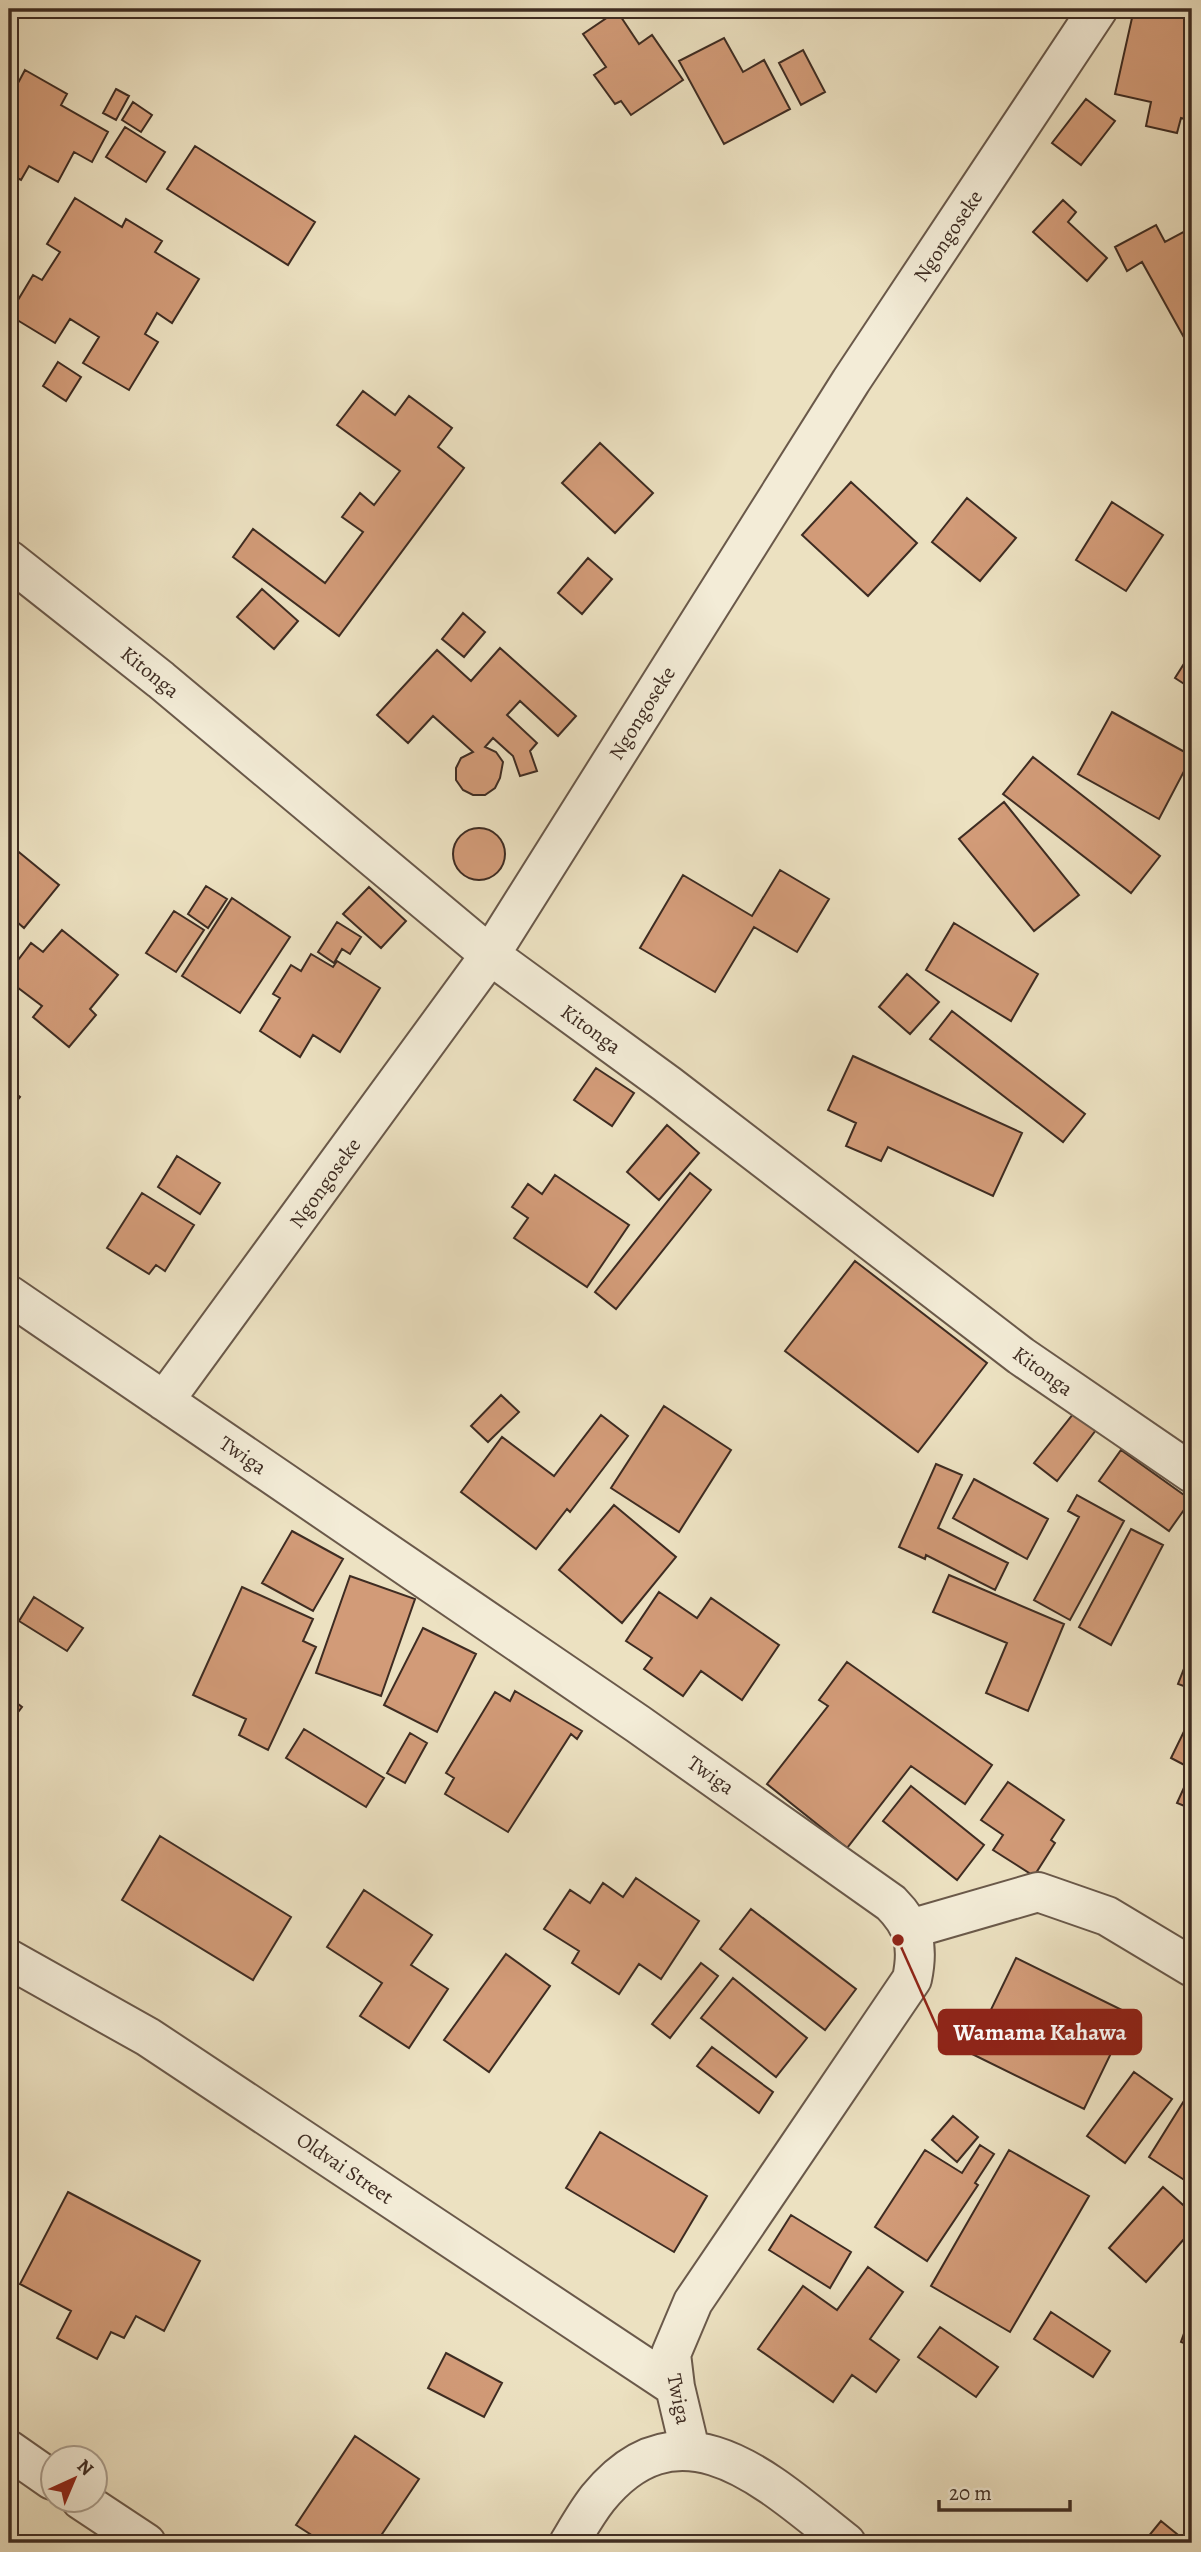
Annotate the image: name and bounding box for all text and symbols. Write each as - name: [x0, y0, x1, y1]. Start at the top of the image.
- street label: Ngongoseke: [907, 184, 989, 288]
- street label: Kitonga: [115, 640, 185, 704]
- street label: Ngongoseke: [602, 661, 682, 765]
- street label: Kitonga: [555, 998, 627, 1060]
- street label: Ngongoseke: [283, 1132, 367, 1234]
- street label: Kitonga: [1007, 1340, 1079, 1402]
- street label: Twiga: [214, 1429, 272, 1481]
- street label: Twiga: [682, 1749, 740, 1801]
- callout: Wamama Kahawa: [939, 2010, 1141, 2054]
- text: Wamama Kahawa: [952, 2017, 1127, 2048]
- street label: Oldvai Street: [291, 2125, 399, 2211]
- street label: Twiga: [660, 2371, 698, 2427]
- north arrow: [38, 2444, 108, 2514]
- text: N: [71, 2453, 99, 2482]
- scale bar: [939, 2468, 1070, 2512]
- text: 20 m: [949, 2479, 992, 2507]

